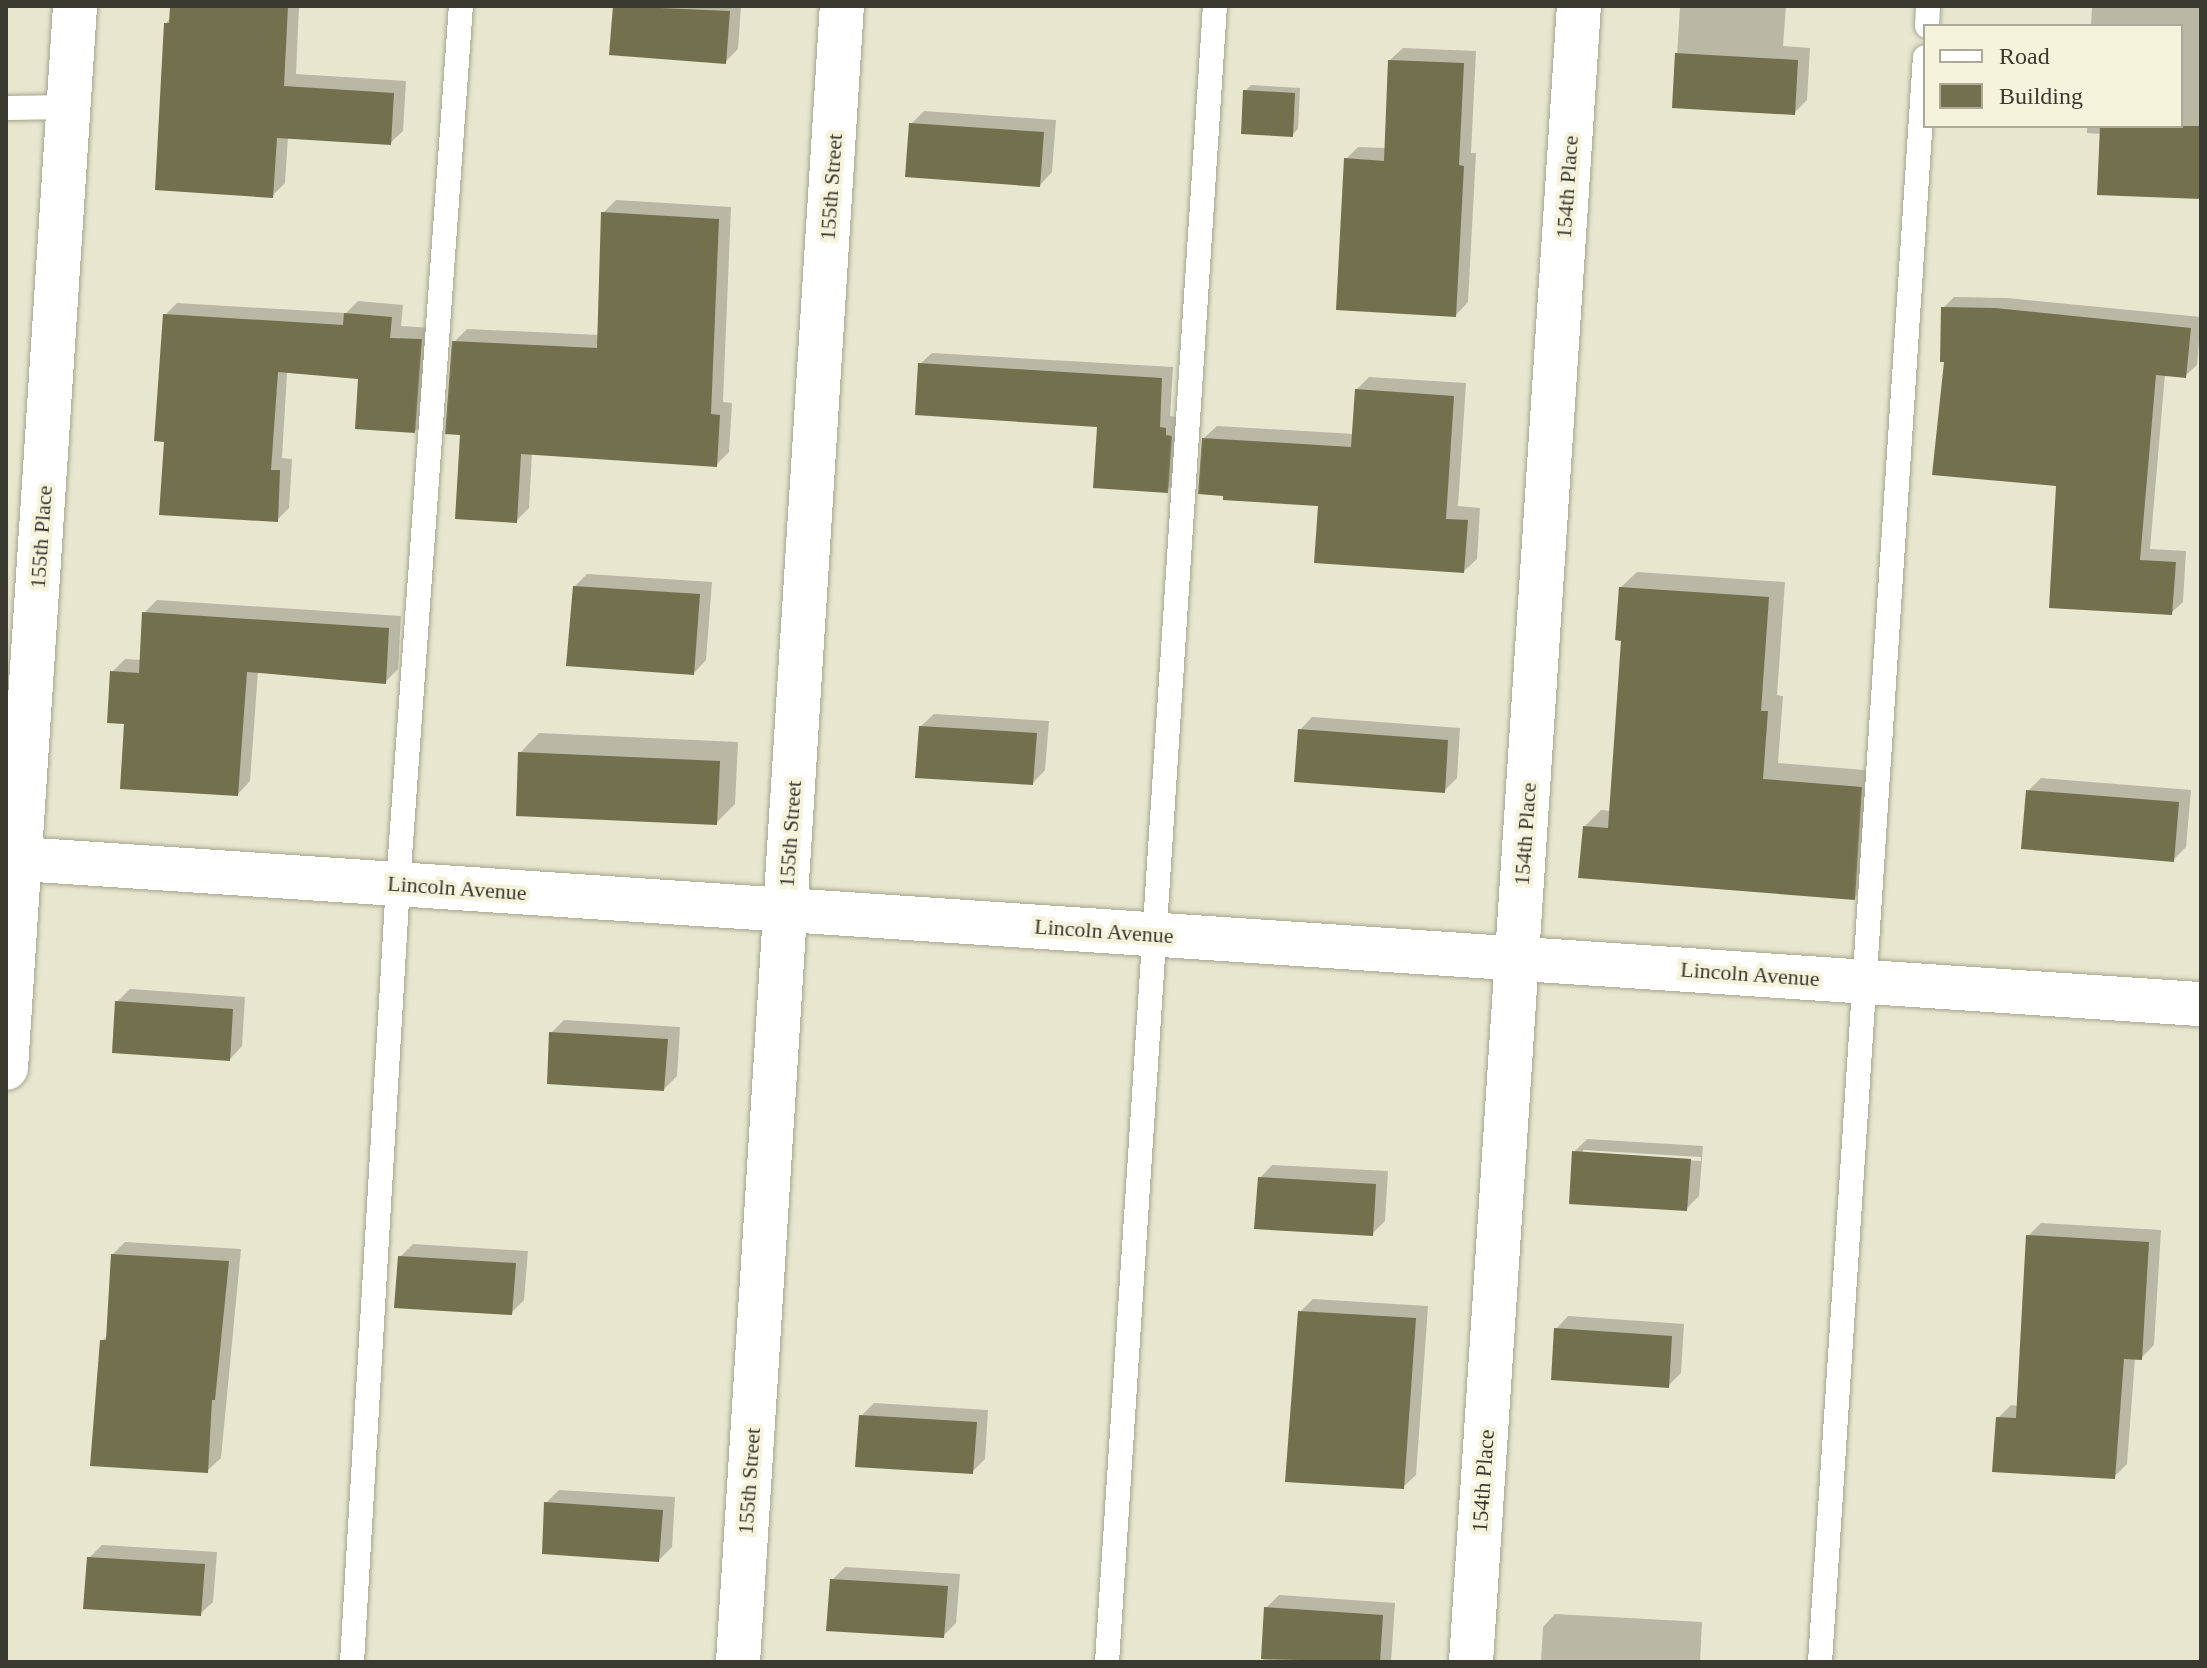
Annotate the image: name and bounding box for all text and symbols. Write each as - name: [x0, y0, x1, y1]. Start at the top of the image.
- legend: [1923, 24, 2183, 128]
- text: Road: [1999, 43, 2050, 69]
- text: Building: [1999, 83, 2083, 109]
- street label: 155th Street: [814, 133, 848, 241]
- street label: 154th Place: [1550, 135, 1584, 239]
- street label: 155th Place: [24, 485, 58, 589]
- street label: 155th Street: [773, 780, 807, 888]
- street label: 154th Place: [1508, 782, 1542, 886]
- street label: Lincoln Avenue: [386, 870, 528, 906]
- street label: Lincoln Avenue: [1033, 913, 1175, 949]
- street label: Lincoln Avenue: [1679, 956, 1821, 992]
- street label: 155th Street: [732, 1427, 766, 1535]
- street label: 154th Place: [1466, 1429, 1500, 1533]

